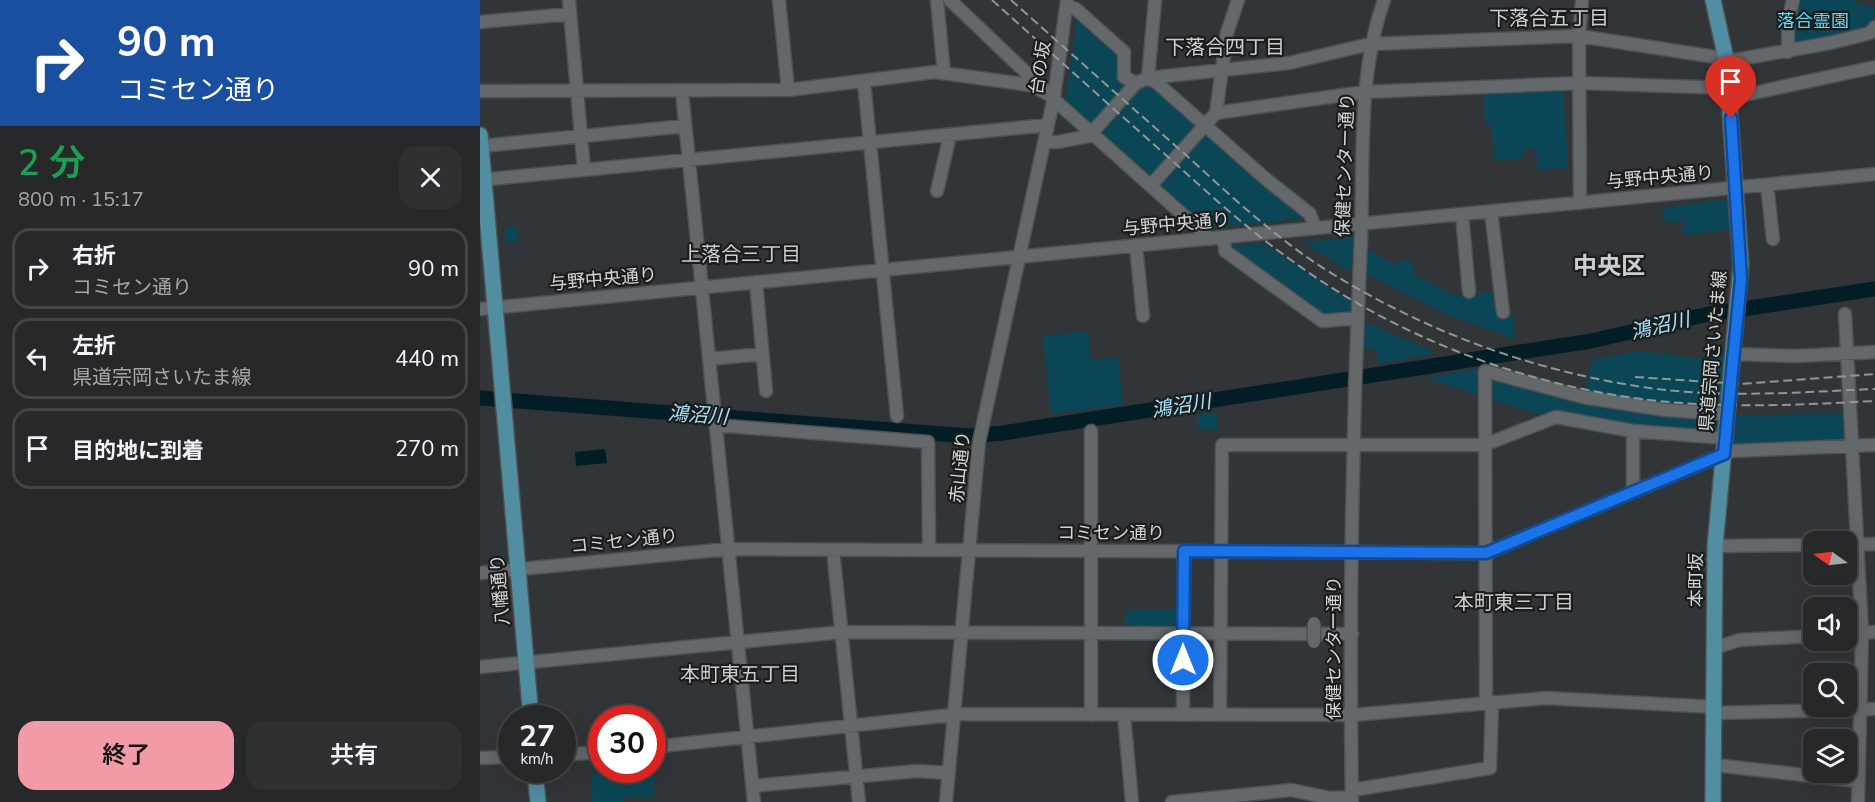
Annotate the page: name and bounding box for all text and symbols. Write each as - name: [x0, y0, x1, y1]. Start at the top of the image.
- district label: 下落合五丁目: [1489, 5, 1609, 32]
- park label: 落合霊園: [1777, 9, 1849, 33]
- text: 90 m: [117, 14, 216, 71]
- icon: right: [18, 24, 96, 102]
- district label: 下落合四丁目: [1165, 34, 1285, 61]
- street label: 台の坂: [1024, 39, 1056, 97]
- pin: [1705, 56, 1756, 118]
- icon: arrive: [1714, 65, 1747, 98]
- text: コミセン通り: [117, 72, 279, 109]
- street label: 保健センター通り: [1330, 93, 1360, 237]
- text: 2 分: [18, 139, 85, 188]
- button: close: [399, 146, 462, 209]
- street label: 与野中央通り: [1605, 160, 1715, 194]
- text: 800 m · 15:17: [18, 186, 144, 213]
- street label: 与野中央通り: [1121, 207, 1231, 241]
- text: 右折: [72, 241, 116, 271]
- district label: 上落合三丁目: [681, 241, 801, 268]
- district label: 中央区: [1573, 250, 1645, 282]
- icon: right: [21, 252, 54, 285]
- text: 90 m: [408, 254, 459, 284]
- street label: 与野中央通り: [548, 262, 658, 296]
- street label: 県道宗岡さいたま線: [1694, 270, 1732, 432]
- text: コミセン通り: [72, 274, 192, 301]
- water label: 鴻沼川: [1628, 306, 1694, 346]
- text: 左折: [72, 331, 116, 361]
- icon: left: [21, 342, 54, 375]
- text: 440 m: [395, 344, 459, 374]
- text: 県道宗岡さいたま線: [72, 364, 251, 391]
- water label: 鴻沼川: [1149, 388, 1215, 424]
- water label: 鴻沼川: [667, 399, 731, 431]
- street label: 赤山通り: [944, 430, 976, 504]
- icon: arrive: [21, 432, 54, 465]
- text: 270 m: [395, 434, 459, 464]
- text: 目的地に到着: [72, 436, 204, 466]
- street label: コミセン通り: [1057, 521, 1165, 545]
- street label: コミセン通り: [569, 523, 679, 559]
- north arrow: [1803, 531, 1857, 585]
- map controls: [1803, 531, 1857, 783]
- street label: 八幡通り: [485, 553, 515, 627]
- street label: 本町坂: [1684, 553, 1708, 607]
- street label: 保健センター通り: [1322, 576, 1346, 720]
- district label: 本町東三丁目: [1454, 589, 1574, 616]
- button: sound: [1803, 597, 1857, 651]
- position arrow: [1151, 628, 1215, 692]
- district label: 本町東五丁目: [680, 661, 800, 688]
- button: search: [1803, 663, 1857, 717]
- speed limit sign: 30: [588, 705, 666, 783]
- text: 27: [519, 716, 555, 757]
- button: 終了: [18, 721, 234, 790]
- button: 共有: [246, 721, 462, 790]
- button: layers: [1803, 729, 1857, 783]
- text: km/h: [520, 749, 554, 769]

